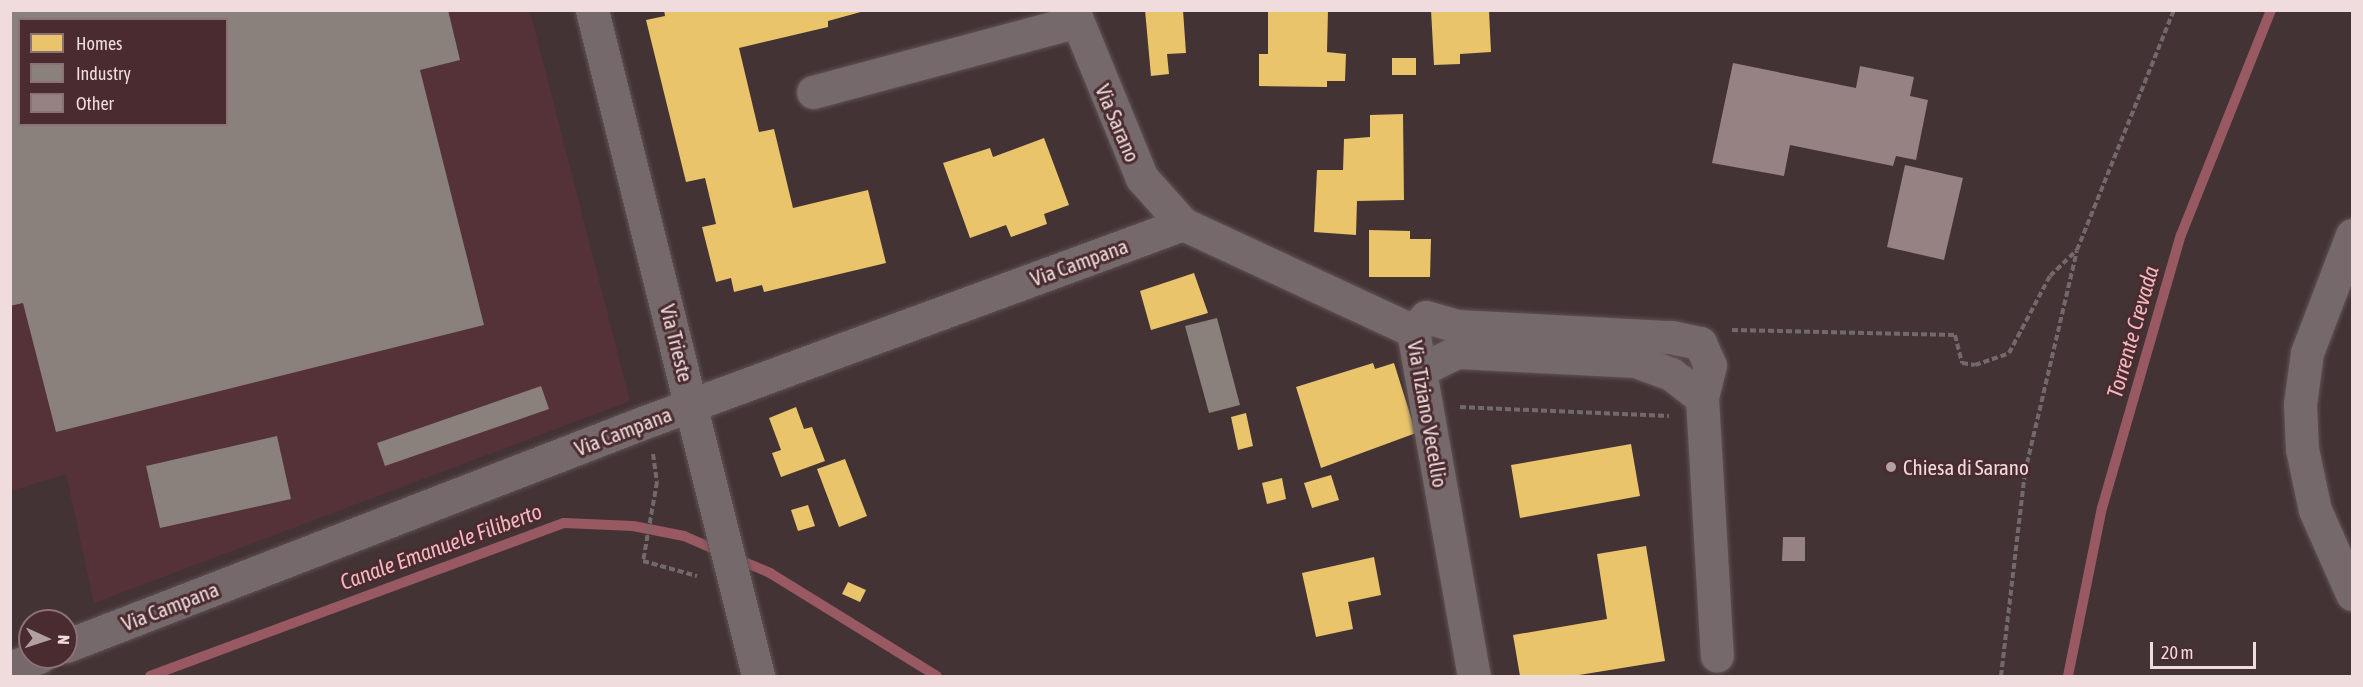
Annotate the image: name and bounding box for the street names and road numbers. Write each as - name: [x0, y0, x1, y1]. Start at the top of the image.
- street label: Via Sarano: [1090, 80, 1146, 166]
- street label: Via Campana: [1027, 233, 1131, 291]
- street label: Via Trieste: [655, 302, 699, 384]
- street label: Via Tiziano Vecellio: [1403, 339, 1453, 489]
- street label: Via Campana: [571, 401, 675, 461]
- street label: Via Campana: [118, 576, 222, 636]

